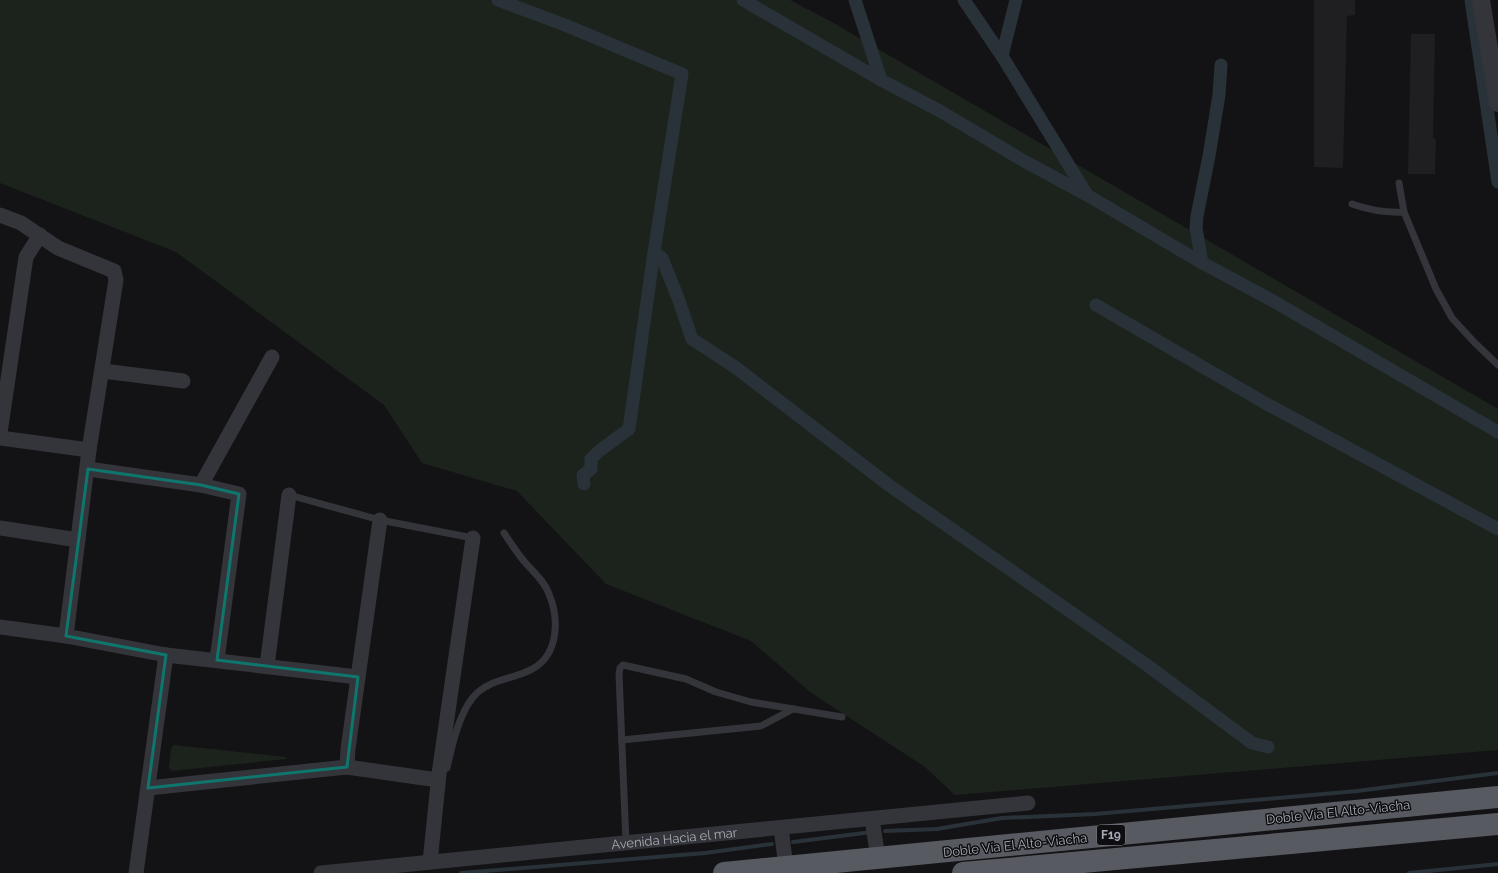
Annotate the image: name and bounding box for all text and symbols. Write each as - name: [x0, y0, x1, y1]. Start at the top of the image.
- street label: Doble Vía El Alto-Viacha: [1265, 797, 1411, 827]
- street label: Avenida Hacia el mar: [611, 824, 738, 852]
- road number: F19: [1097, 825, 1125, 845]
- street label: Doble Vía El Alto-Viacha: [942, 830, 1088, 860]

